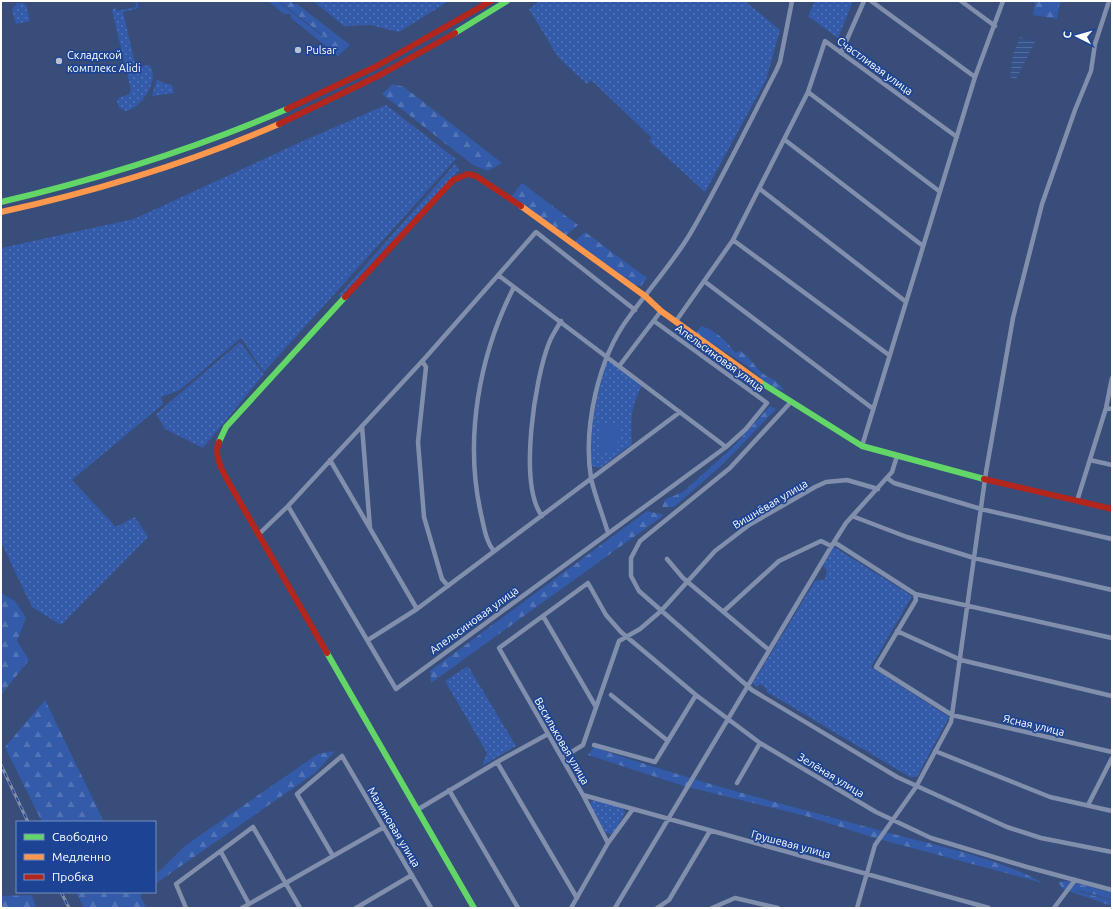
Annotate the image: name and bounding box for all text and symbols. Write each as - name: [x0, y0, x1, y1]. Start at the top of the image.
- north arrow: [1057, 16, 1097, 56]
- text: С: [1061, 31, 1073, 39]
- street label: Счастливая улица: [835, 34, 915, 98]
- place label: Pulsar: [306, 44, 337, 56]
- marker: Pulsar: [293, 45, 303, 55]
- place label: Складской комплекс Alidi: [67, 49, 141, 74]
- marker: Складской комплекс Alidi: [54, 56, 64, 66]
- street label: Апельсиновая улица: [673, 322, 767, 394]
- street label: Вишнёвая улица: [730, 477, 810, 531]
- street label: Апельсиновая улица: [427, 584, 521, 656]
- street label: Васильковая улица: [532, 695, 592, 787]
- street label: Ясная улица: [1002, 712, 1066, 738]
- street label: Зелёная улица: [796, 750, 866, 800]
- street label: Малиновая улица: [365, 785, 423, 869]
- legend: [16, 821, 156, 893]
- street label: Грушевая улица: [750, 828, 832, 860]
- text: Свободно: [52, 830, 108, 843]
- text: Медленно: [52, 850, 111, 863]
- text: Пробка: [52, 870, 94, 883]

